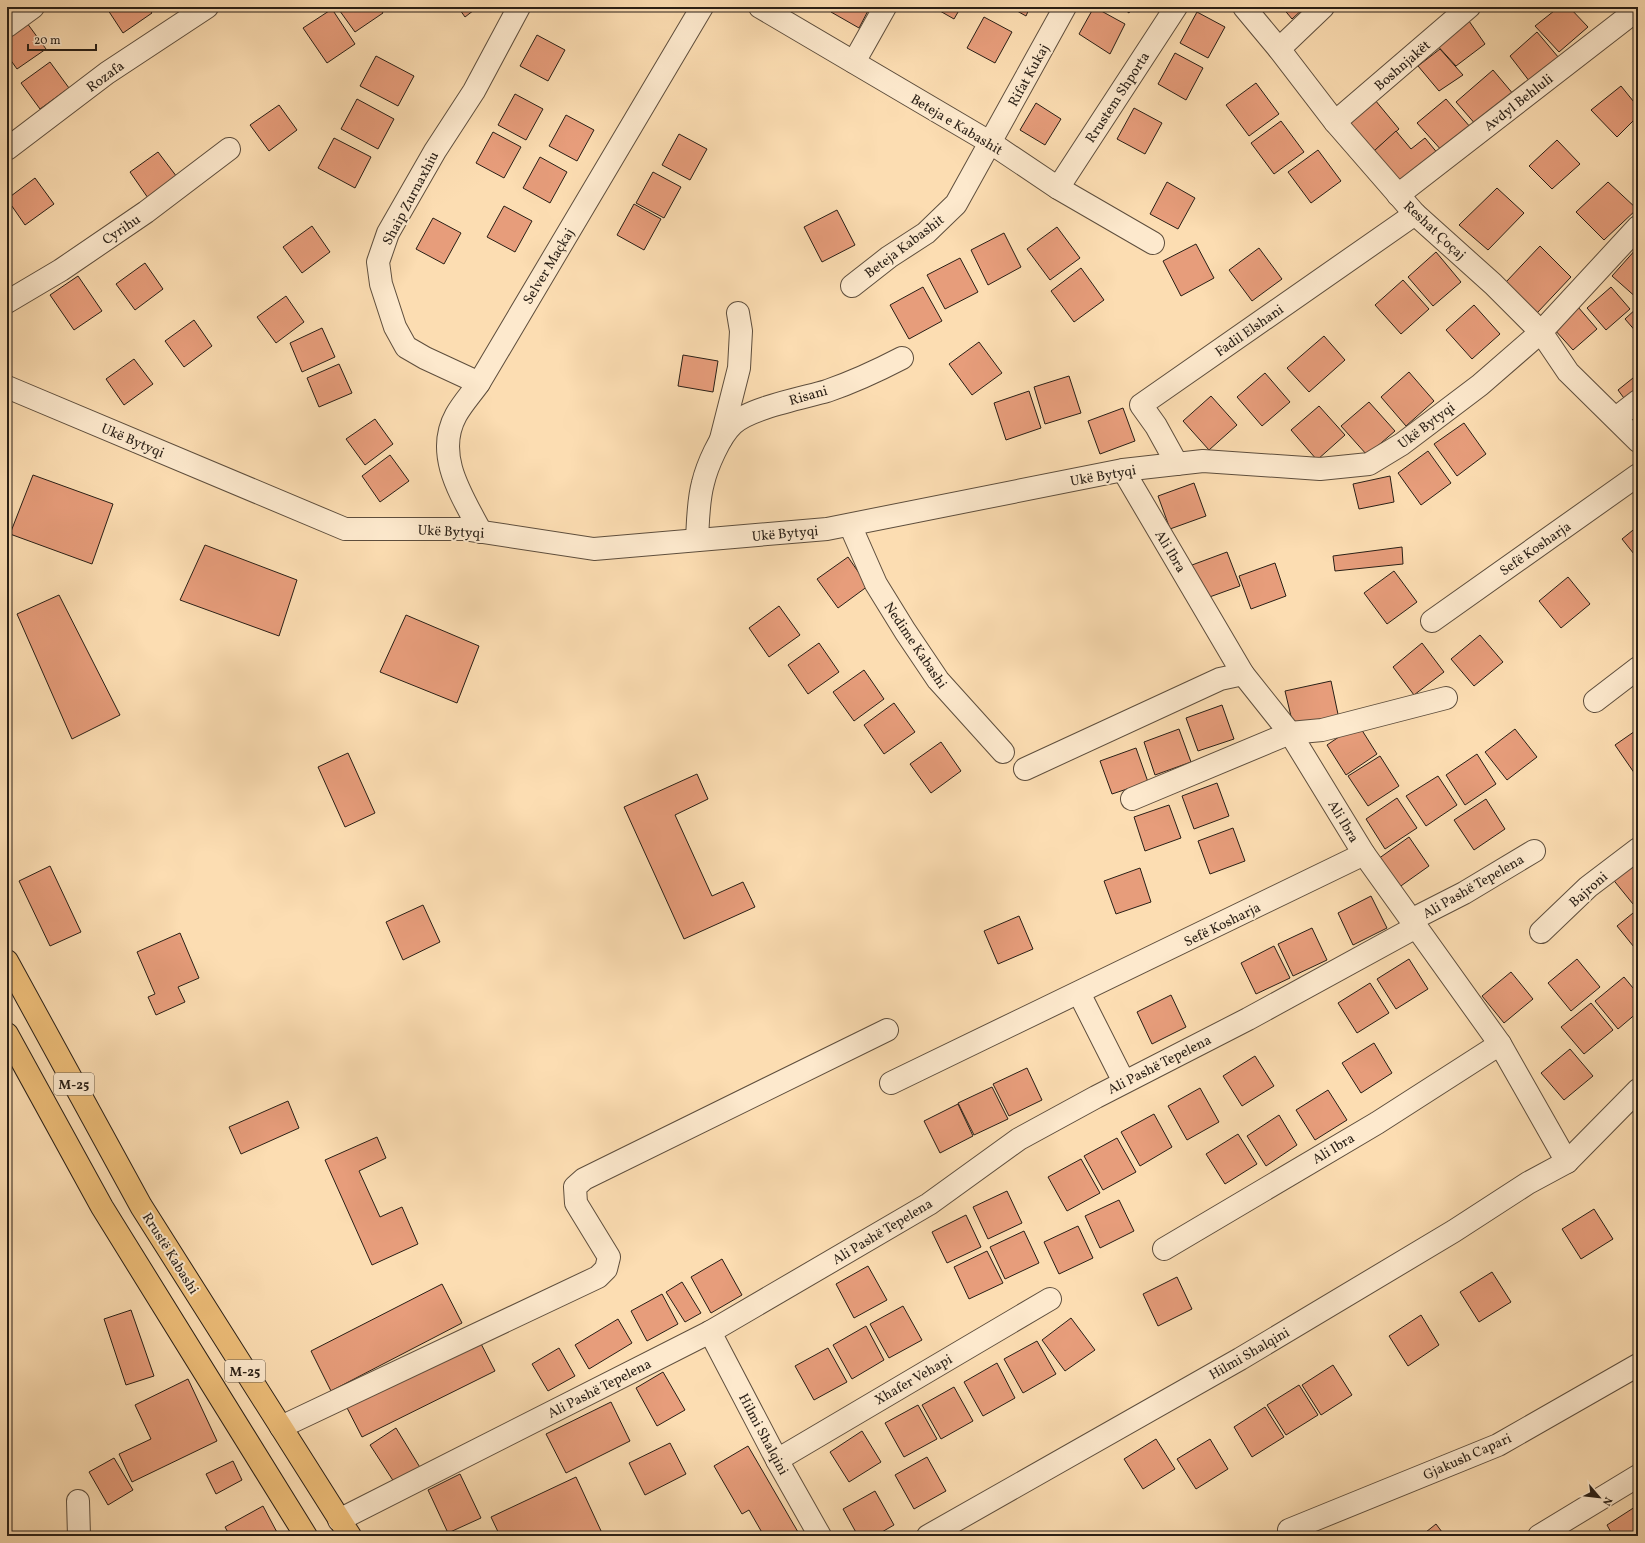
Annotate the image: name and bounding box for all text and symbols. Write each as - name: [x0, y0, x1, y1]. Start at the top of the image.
- scale bar: [28, 26, 96, 52]
- text: 20 m: [34, 33, 61, 49]
- street label: Boshnjakët: [1371, 36, 1435, 96]
- street label: Rifat Kukaj: [1004, 41, 1054, 111]
- street label: Rrustem Shporta: [1082, 48, 1155, 147]
- street label: Rozafa: [83, 57, 129, 97]
- street label: Avdyl Behluli: [1480, 70, 1557, 136]
- street label: Beteja e Kabashit: [907, 90, 1006, 160]
- street label: Shaip Zurnaxhiu: [379, 148, 444, 249]
- street label: Reshat Çoçaj: [1399, 197, 1469, 265]
- street label: Cyrihu: [99, 210, 145, 250]
- street label: Beteja Kabashit: [861, 211, 949, 283]
- street label: Selver Maçkaj: [519, 225, 579, 308]
- street label: Fadil Elshani: [1212, 301, 1288, 362]
- street label: Risani: [787, 382, 830, 411]
- street label: Ukë Bytyqi: [1395, 399, 1459, 454]
- street label: Ukë Bytyqi: [98, 420, 167, 463]
- street label: Ukë Bytyqi: [1069, 461, 1138, 492]
- street label: Sefë Kosharja: [1496, 518, 1575, 581]
- street label: Ukë Bytyqi: [417, 521, 485, 544]
- street label: Ukë Bytyqi: [751, 522, 819, 547]
- street label: Ali Ibra: [1150, 527, 1190, 577]
- street label: Nedime Kabashi: [879, 599, 951, 693]
- street label: Ali Ibra: [1323, 797, 1363, 847]
- street label: Ali Pashë Tepelena: [1420, 851, 1528, 924]
- street label: Bajroni: [1566, 868, 1612, 912]
- street label: Sefë Kosharja: [1181, 899, 1264, 952]
- street label: Ali Pashë Tepelena: [1105, 1031, 1215, 1100]
- road number: M-25: [54, 1073, 94, 1095]
- street label: Ali Ibra: [1309, 1129, 1359, 1169]
- street label: Ali Pashë Tepelena: [829, 1195, 937, 1270]
- street label: Rrustë Kabashi: [137, 1209, 202, 1298]
- street label: Hilmi Shalqini: [1206, 1324, 1293, 1385]
- street label: Xhafer Vehapi: [871, 1350, 956, 1410]
- street label: Ali Pashë Tepelena: [545, 1355, 655, 1424]
- road number: M-25: [225, 1360, 265, 1382]
- street label: Hilmi Shalqini: [733, 1391, 792, 1479]
- street label: Gjakush Capari: [1420, 1429, 1515, 1485]
- north arrow: [1579, 1477, 1619, 1517]
- text: N: [1598, 1494, 1615, 1508]

